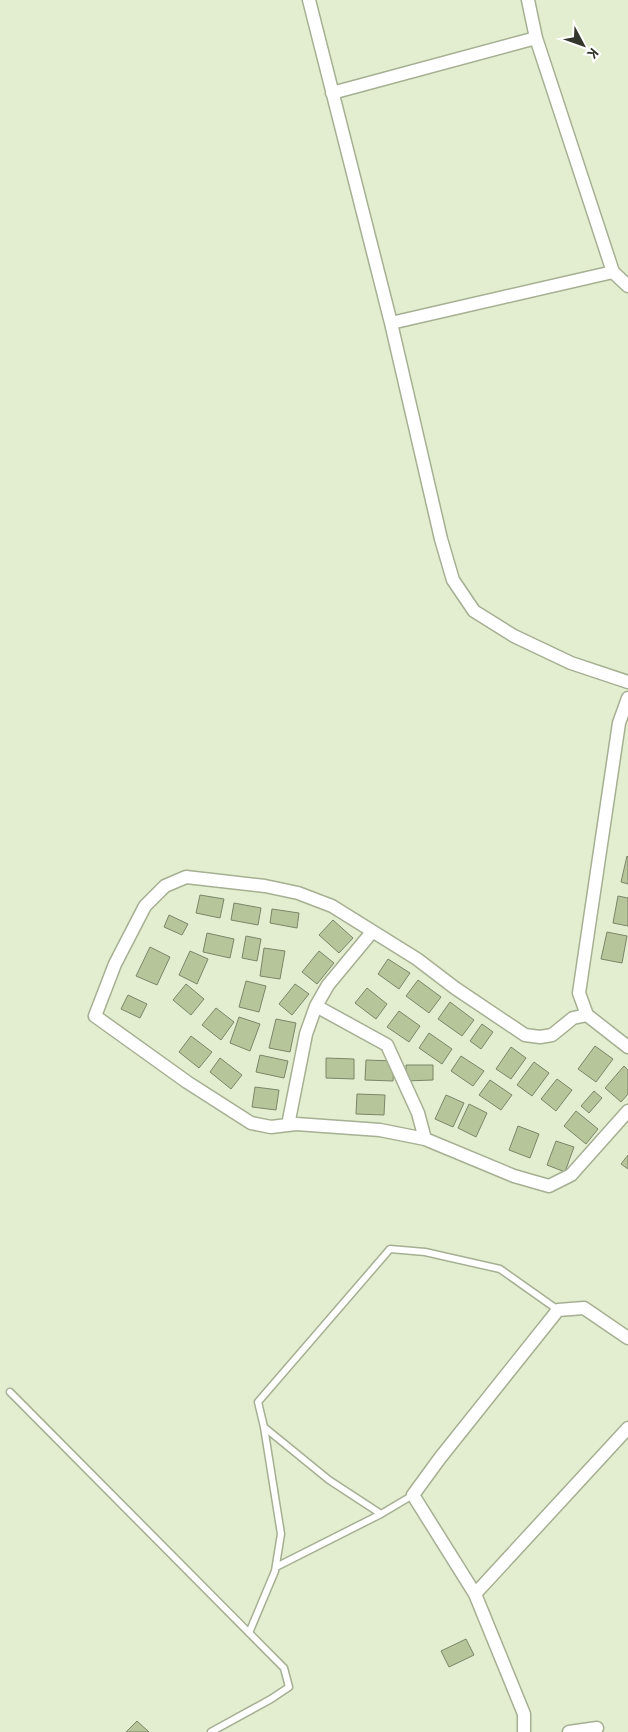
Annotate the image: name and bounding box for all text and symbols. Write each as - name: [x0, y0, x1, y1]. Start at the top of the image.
- north arrow: [558, 20, 608, 70]
- text: K: [583, 44, 602, 63]

